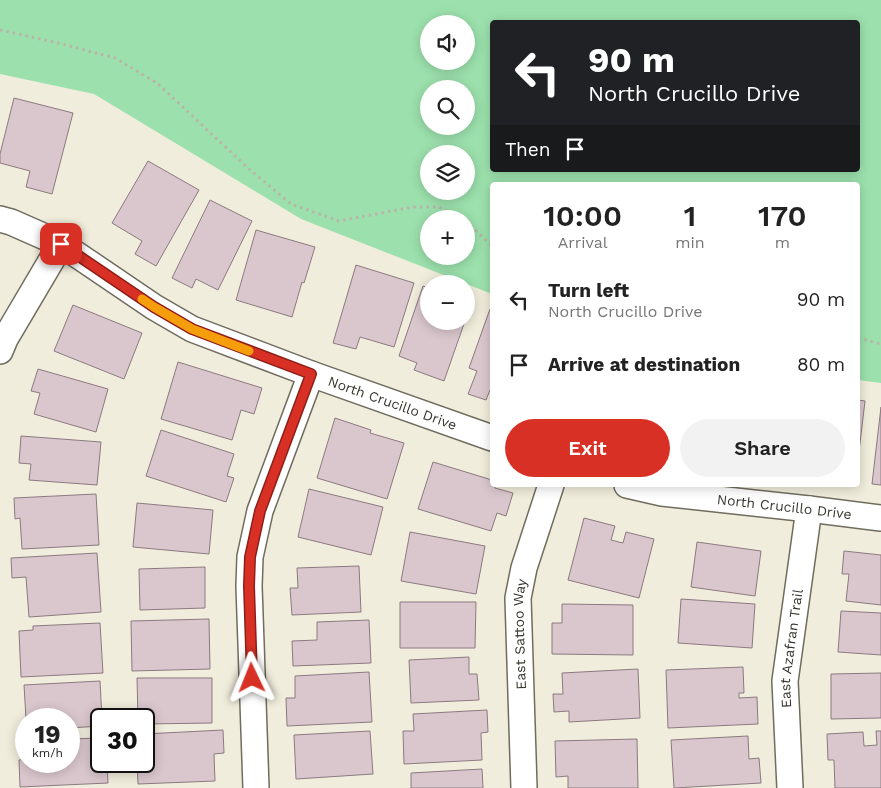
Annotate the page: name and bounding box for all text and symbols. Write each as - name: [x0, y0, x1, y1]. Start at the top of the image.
- map controls: [420, 15, 475, 330]
- button: sound: [420, 15, 475, 70]
- text: 90 m: [588, 39, 675, 81]
- icon: left: [505, 40, 570, 105]
- button: search: [420, 80, 475, 135]
- text: North Crucillo Drive: [588, 81, 801, 106]
- icon: arrive: [561, 135, 589, 163]
- text: Then: [505, 138, 551, 161]
- button: layers: [420, 145, 475, 200]
- text: 10:00: [543, 198, 622, 233]
- text: 1: [684, 198, 696, 233]
- text: 170: [758, 198, 807, 233]
- button: +: [420, 210, 475, 265]
- pin: [40, 223, 82, 265]
- icon: arrive: [47, 230, 75, 258]
- text: Arrival: [558, 233, 608, 252]
- text: min: [675, 233, 705, 252]
- text: m: [775, 233, 790, 252]
- button: −: [420, 275, 475, 330]
- text: Turn left: [548, 279, 629, 302]
- icon: left: [505, 286, 533, 314]
- text: 90 m: [797, 288, 845, 311]
- text: North Crucillo Drive: [548, 302, 703, 321]
- icon: arrive: [505, 351, 533, 379]
- text: Arrive at destination: [548, 353, 740, 376]
- text: 80 m: [797, 353, 845, 376]
- street label: North Crucillo Drive: [326, 373, 459, 433]
- button: Exit: [505, 419, 670, 477]
- button: Share: [680, 419, 845, 477]
- street label: North Crucillo Drive: [716, 491, 853, 522]
- street label: East Sattoo Way: [510, 577, 530, 690]
- street label: East Azafran Trail: [777, 587, 806, 708]
- position arrow: [225, 651, 277, 703]
- speed limit sign: 30: [90, 708, 155, 773]
- text: 19: [34, 720, 61, 749]
- text: km/h: [32, 746, 63, 760]

